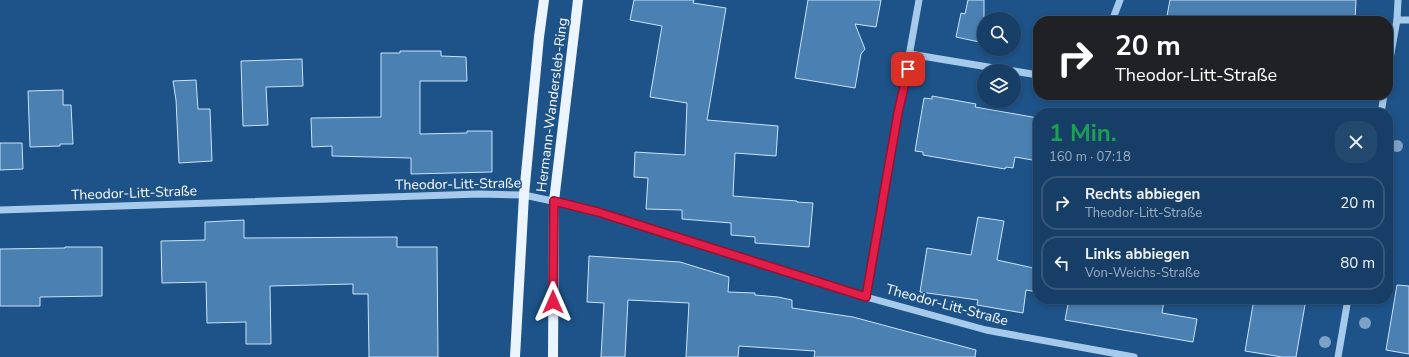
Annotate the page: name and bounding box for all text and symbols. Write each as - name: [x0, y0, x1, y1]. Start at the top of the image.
- map controls: [977, 12, 1021, 108]
- button: search: [977, 12, 1021, 56]
- street label: Hermann-Wandersleb-Ring: [532, 17, 572, 193]
- text: 20 m: [1115, 27, 1181, 65]
- icon: right: [1049, 32, 1101, 84]
- pin: [891, 52, 925, 86]
- icon: arrive: [897, 58, 919, 80]
- text: Theodor-Litt-Straße: [1115, 63, 1277, 87]
- button: layers: [977, 64, 1021, 108]
- text: 1 Min.: [1049, 117, 1117, 149]
- button: close: [1335, 121, 1377, 163]
- text: 160 m · 07:18: [1049, 148, 1131, 166]
- street label: Theodor-Litt-Straße: [395, 173, 521, 195]
- street label: Theodor-Litt-Straße: [71, 181, 197, 205]
- text: Rechts abbiegen: [1085, 184, 1200, 204]
- icon: right: [1051, 192, 1073, 214]
- text: 20 m: [1340, 193, 1375, 213]
- text: Theodor-Litt-Straße: [1085, 204, 1202, 222]
- text: Links abbiegen: [1085, 244, 1189, 264]
- icon: left: [1051, 252, 1073, 274]
- text: 80 m: [1340, 253, 1375, 273]
- text: Von-Weichs-Straße: [1085, 264, 1200, 282]
- street label: Theodor-Litt-Straße: [884, 280, 1010, 330]
- position arrow: [532, 281, 574, 323]

